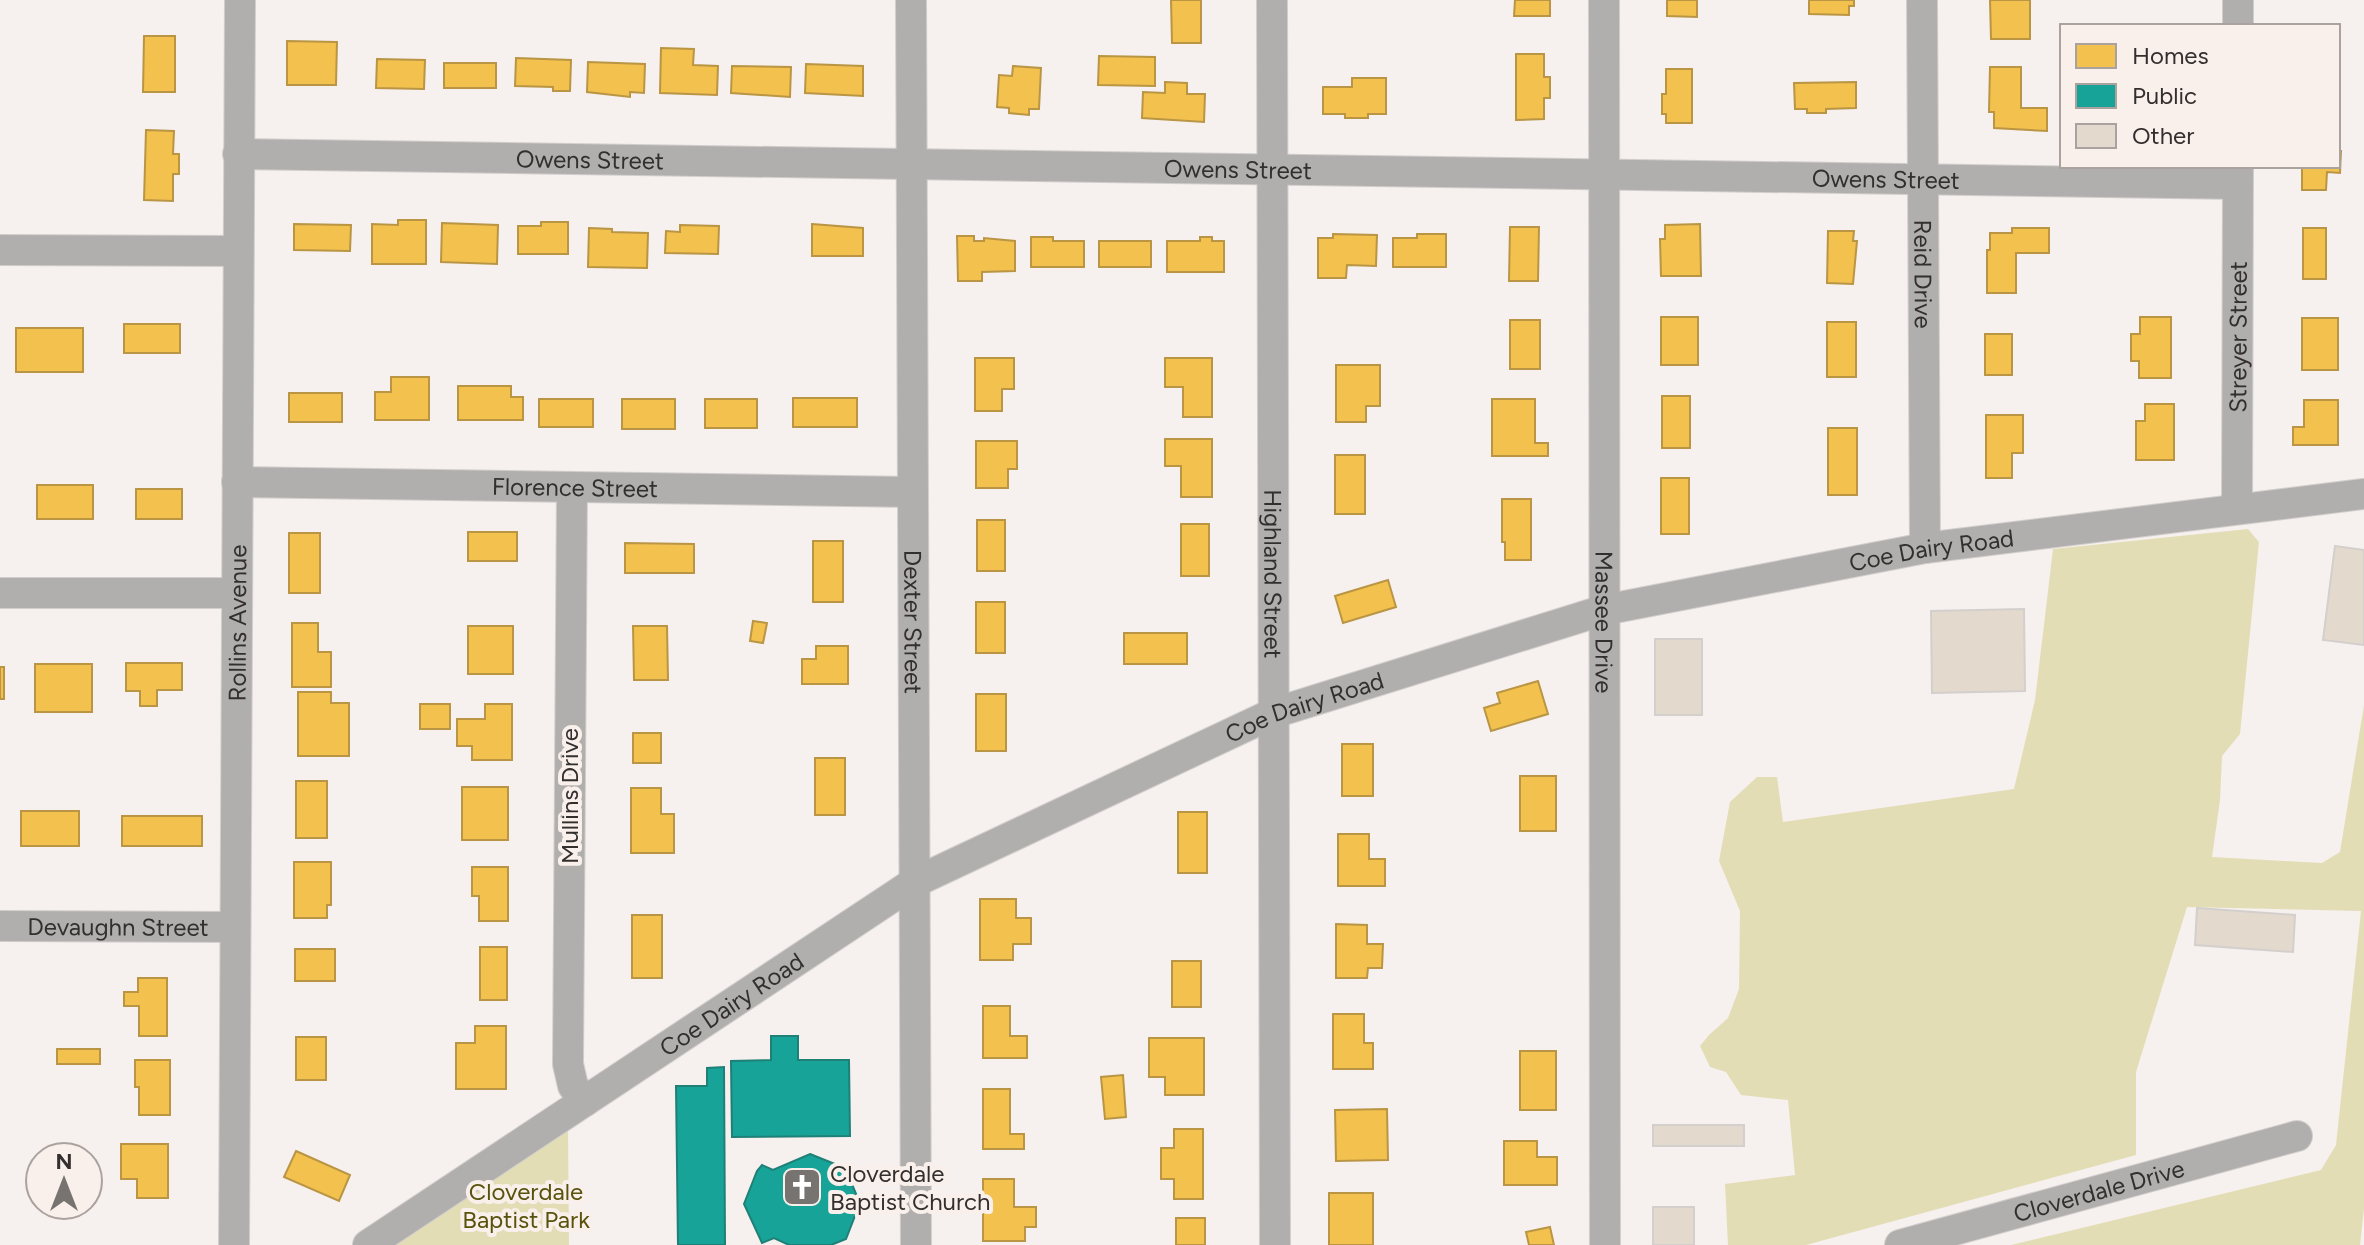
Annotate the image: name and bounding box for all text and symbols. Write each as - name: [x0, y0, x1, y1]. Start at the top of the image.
- legend: [2060, 24, 2340, 168]
- text: Homes: [2132, 41, 2209, 70]
- text: Public: [2132, 81, 2197, 110]
- text: Other: [2132, 121, 2194, 150]
- street label: Owens Street: [516, 144, 664, 175]
- street label: Owens Street: [1164, 153, 1312, 185]
- street label: Owens Street: [1812, 163, 1960, 194]
- street label: Reid Drive: [1909, 219, 1938, 329]
- street label: Streyer Street: [2223, 261, 2252, 413]
- street label: Florence Street: [492, 471, 658, 503]
- street label: Highland Street: [1259, 489, 1288, 659]
- street label: Coe Dairy Road: [1846, 523, 2015, 577]
- street label: Rollins Avenue: [222, 545, 252, 701]
- street label: Dexter Street: [899, 550, 928, 694]
- street label: Massee Drive: [1590, 551, 1619, 693]
- street label: Coe Dairy Road: [1220, 665, 1387, 749]
- street label: Mullins Drive: [555, 728, 584, 864]
- street label: Devaughn Street: [27, 912, 209, 941]
- street label: Coe Dairy Road: [654, 946, 809, 1062]
- north arrow: [24, 1141, 104, 1221]
- text: N: [55, 1148, 73, 1175]
- street label: Cloverdale Drive: [2010, 1153, 2187, 1228]
- place label: Cloverdale Baptist Church: [830, 1159, 991, 1216]
- church icon: Cloverdale Baptist Church: [781, 1166, 823, 1208]
- park label: Cloverdale Baptist Park: [462, 1177, 590, 1234]

